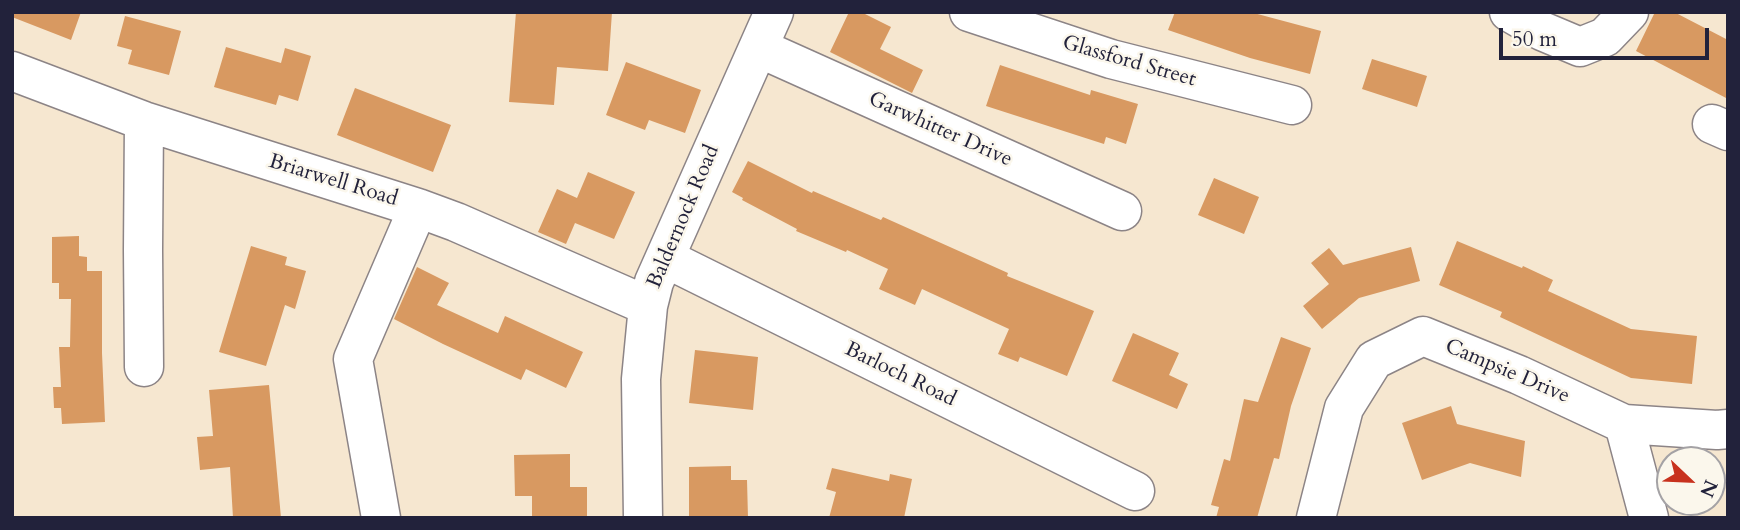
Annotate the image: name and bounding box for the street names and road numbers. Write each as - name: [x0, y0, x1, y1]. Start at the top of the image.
- street label: Glassford Street: [1059, 31, 1199, 93]
- street label: Garwhitter Drive: [864, 87, 1016, 173]
- street label: Baldernock Road: [643, 142, 725, 292]
- street label: Briarwell Road: [266, 149, 400, 213]
- street label: Campsie Drive: [1441, 334, 1573, 410]
- street label: Barloch Road: [840, 337, 960, 413]

